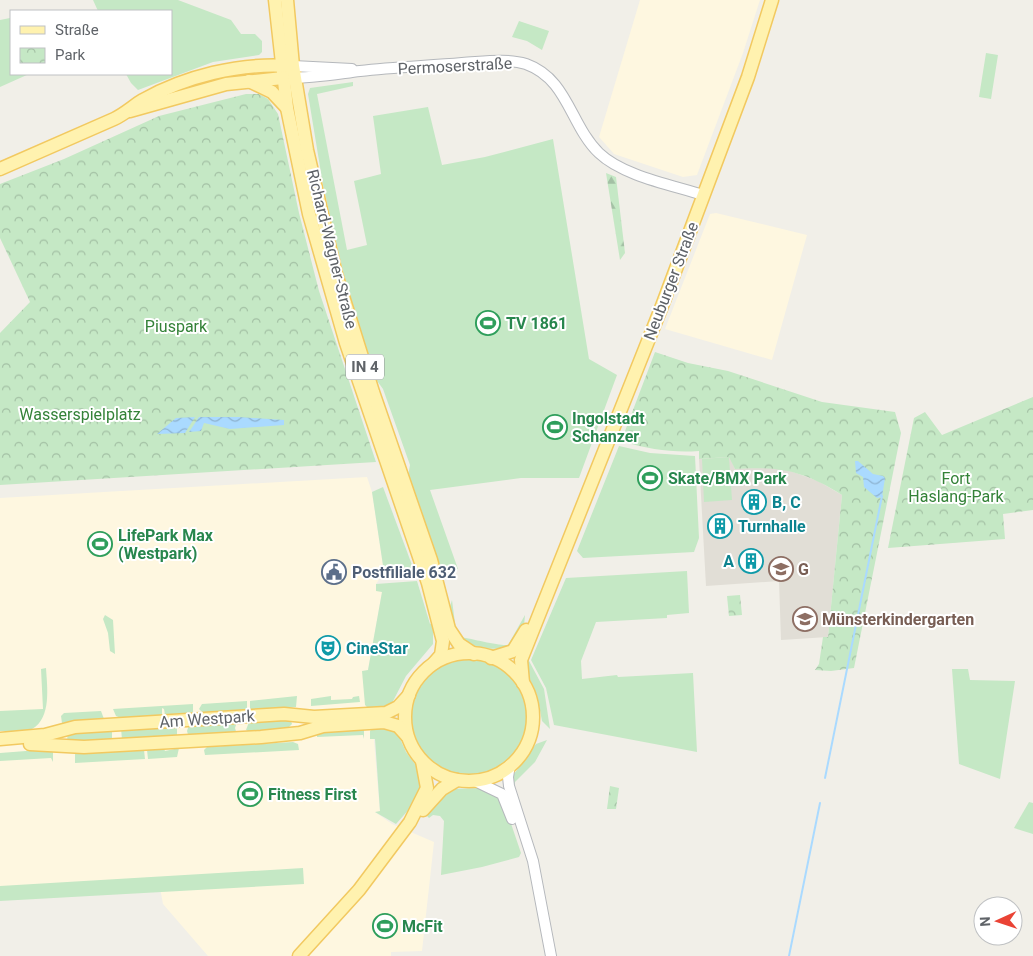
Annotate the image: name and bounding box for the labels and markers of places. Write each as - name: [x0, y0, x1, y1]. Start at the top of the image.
- sports icon: TV 1861: [475, 310, 501, 336]
- place label: TV 1861: [506, 314, 567, 333]
- place label: Ingolstadt Schanzer: [572, 409, 645, 446]
- sports icon: Ingolstadt Schanzer: [542, 414, 568, 440]
- sports icon: Skate/BMX Park: [637, 465, 663, 491]
- place label: Skate/BMX Park: [668, 469, 787, 488]
- building icon: B, C: [741, 489, 767, 515]
- place label: B, C: [772, 493, 801, 512]
- building icon: Turnhalle: [707, 513, 733, 539]
- place label: Turnhalle: [738, 517, 806, 536]
- place label: LifePark Max (Westpark): [118, 526, 214, 563]
- sports icon: LifePark Max (Westpark): [87, 531, 113, 557]
- building icon: A: [738, 548, 764, 574]
- place label: A: [723, 552, 734, 571]
- school or university icon: G: [768, 556, 794, 582]
- public building icon: Postfiliale 632: [321, 559, 347, 585]
- place label: G: [798, 560, 809, 579]
- place label: Postfiliale 632: [352, 563, 456, 582]
- school or university icon: Münsterkindergarten: [792, 606, 818, 632]
- place label: Münsterkindergarten: [822, 610, 974, 629]
- theatre icon: CineStar: [315, 635, 341, 661]
- place label: CineStar: [346, 639, 408, 658]
- sports icon: Fitness First: [237, 781, 263, 807]
- place label: Fitness First: [268, 785, 358, 804]
- sports icon: McFit: [372, 913, 398, 939]
- place label: McFit: [402, 917, 443, 936]

